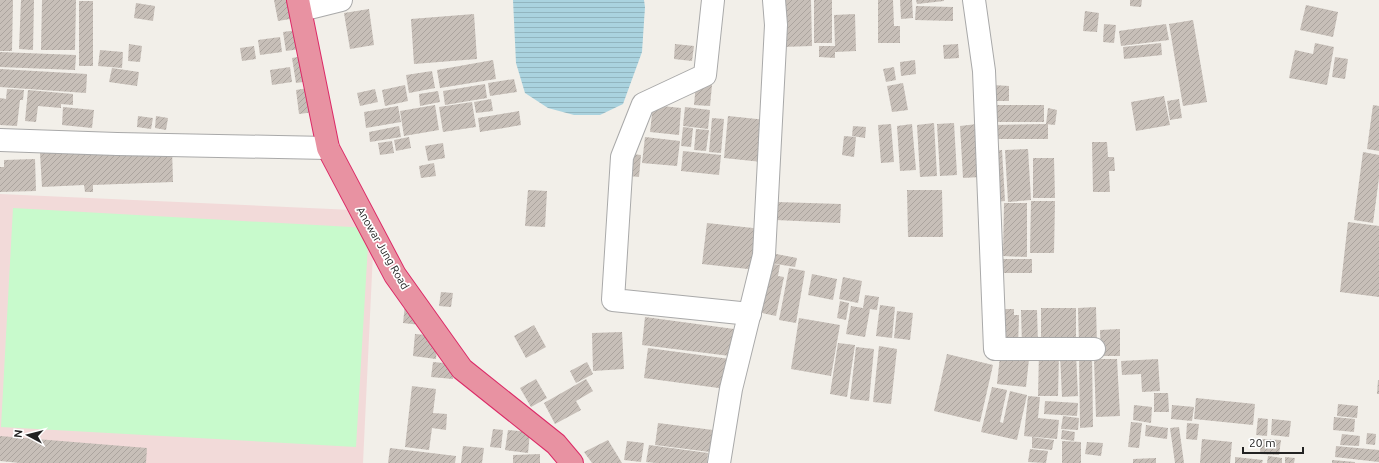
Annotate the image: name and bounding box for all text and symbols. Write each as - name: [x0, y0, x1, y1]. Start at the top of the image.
- street label: Anowar Jung Road: [355, 205, 411, 291]
- north arrow: [8, 415, 48, 455]
- text: N: [12, 429, 25, 439]
- scale bar: [1243, 429, 1303, 455]
- text: 20 m: [1249, 436, 1276, 449]

